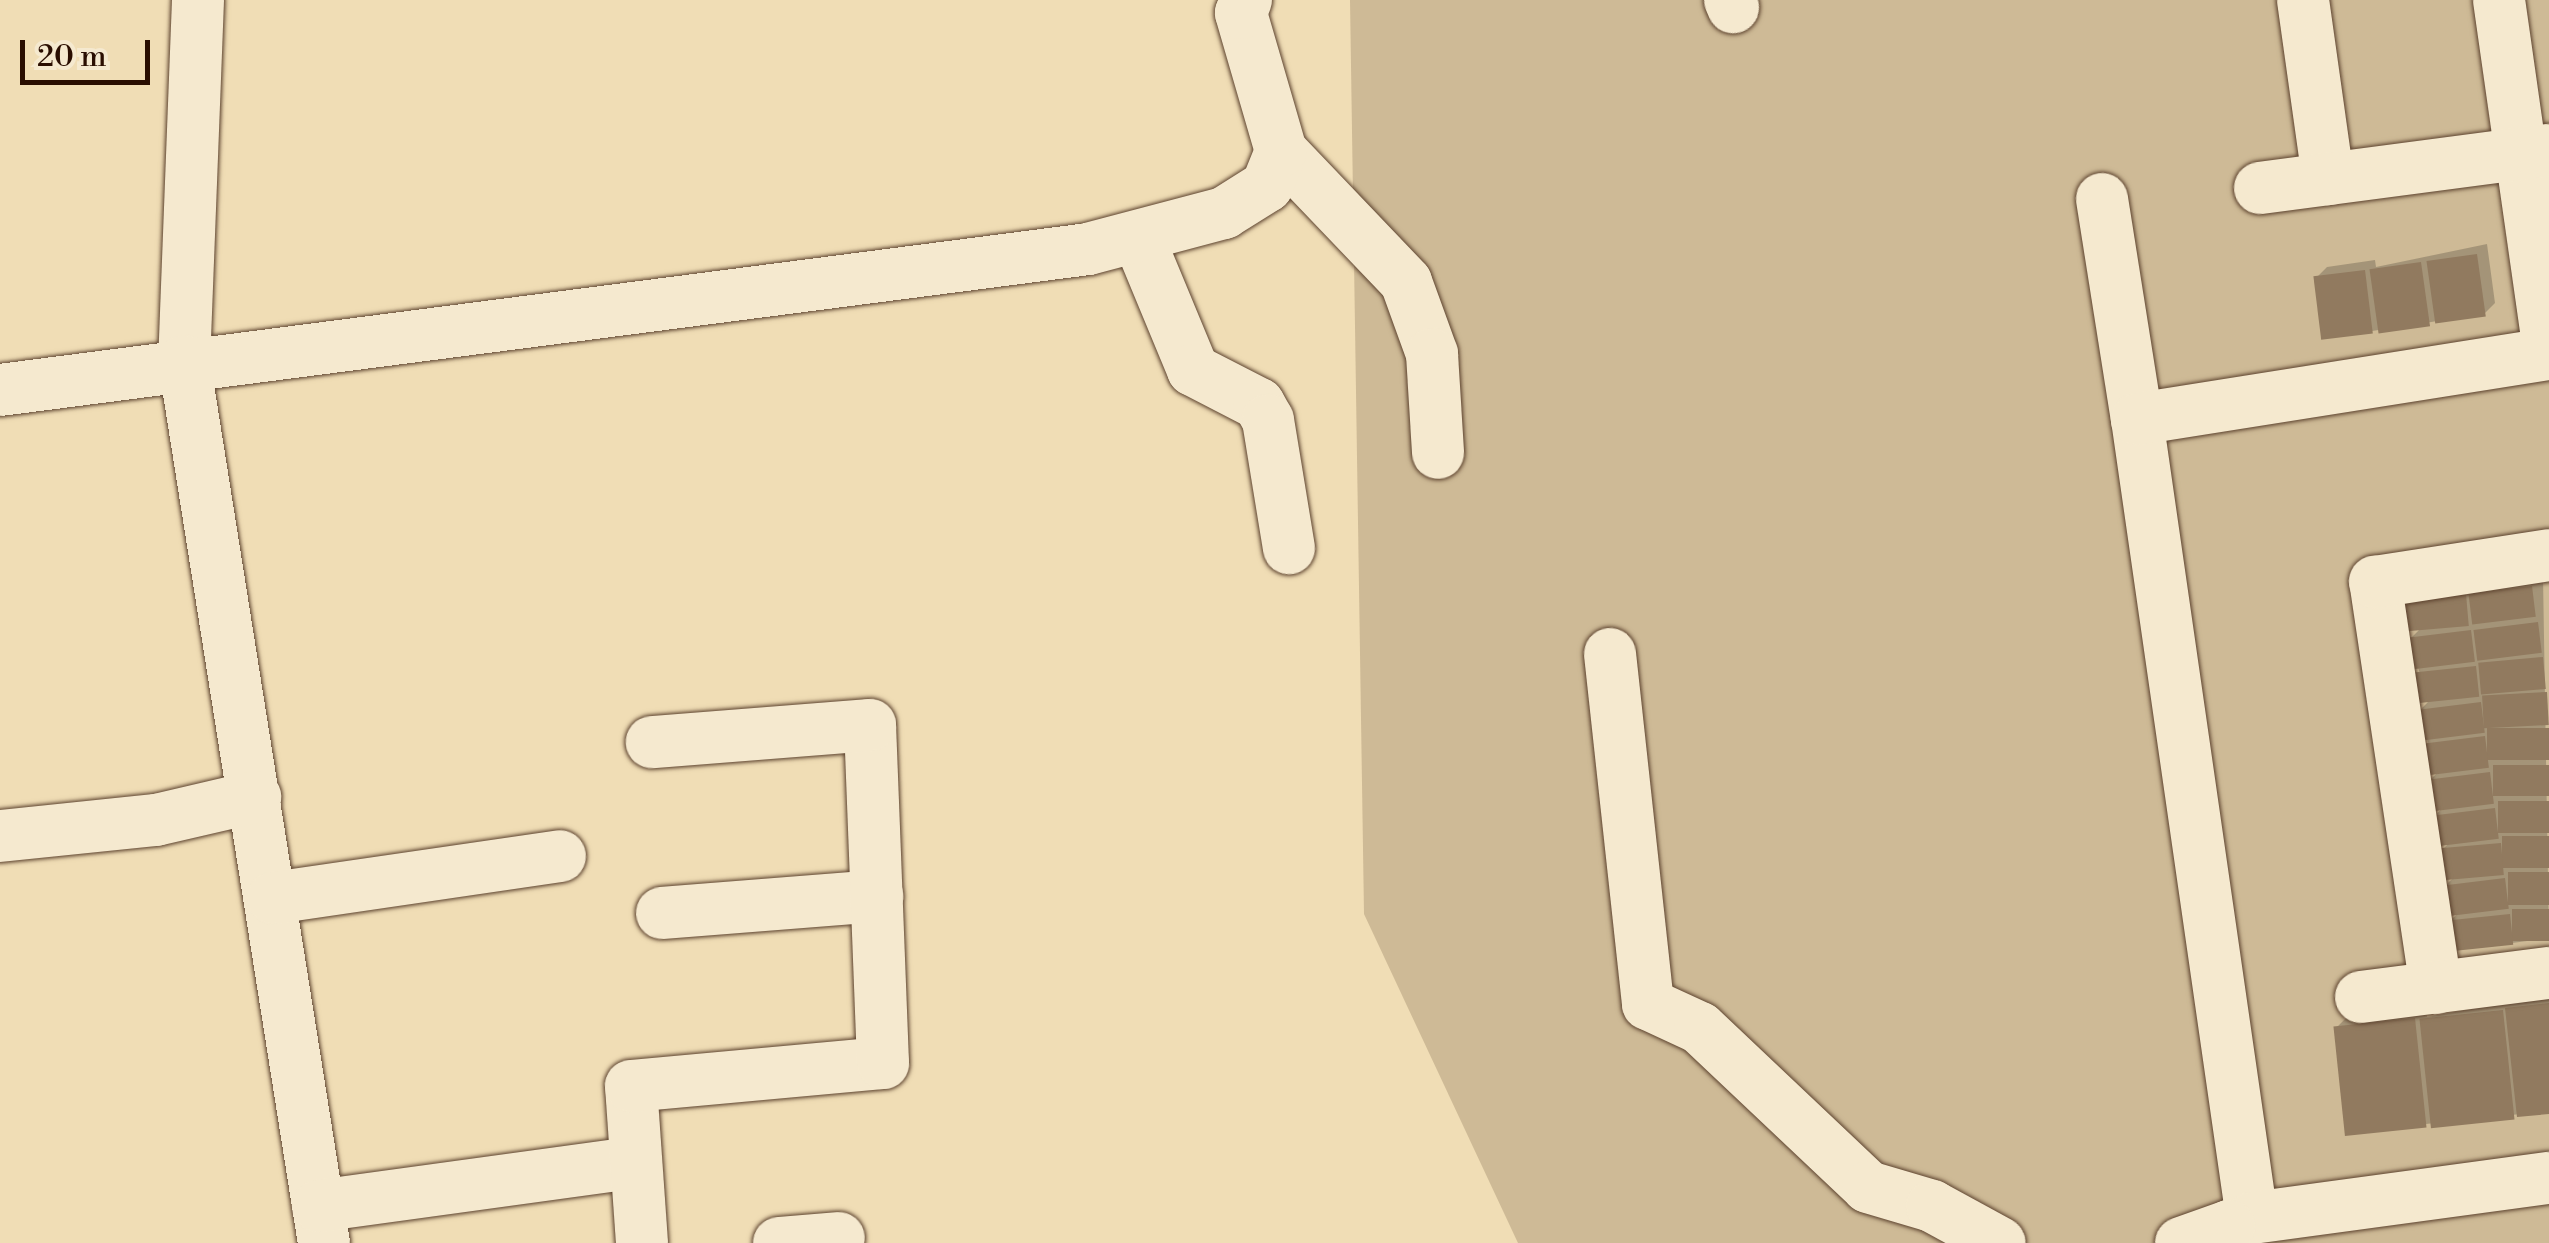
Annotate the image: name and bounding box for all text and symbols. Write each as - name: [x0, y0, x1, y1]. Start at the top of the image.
- scale bar: [25, 20, 155, 82]
- text: 20 m: [37, 38, 106, 76]

